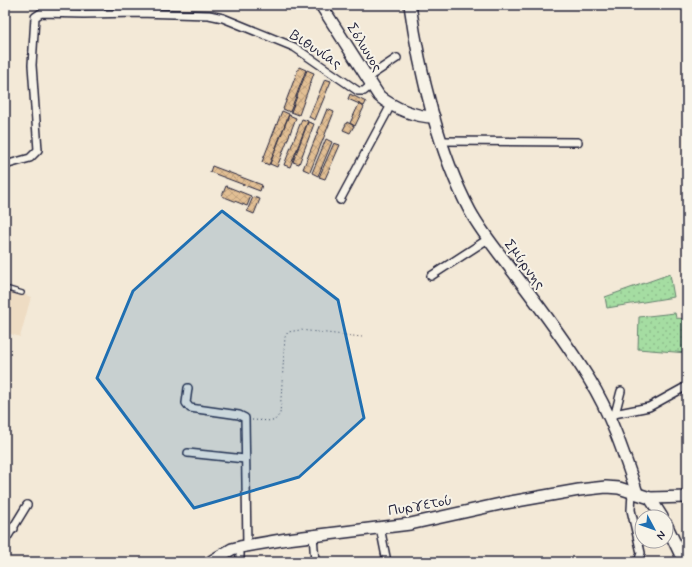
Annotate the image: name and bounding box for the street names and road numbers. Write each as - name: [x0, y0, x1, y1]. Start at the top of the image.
- street label: Σόλωνος: [341, 19, 387, 76]
- street label: Βιθυνίας: [285, 26, 346, 74]
- street label: Σμύρνης: [499, 236, 550, 294]
- street label: Πυργετού: [387, 491, 454, 521]

